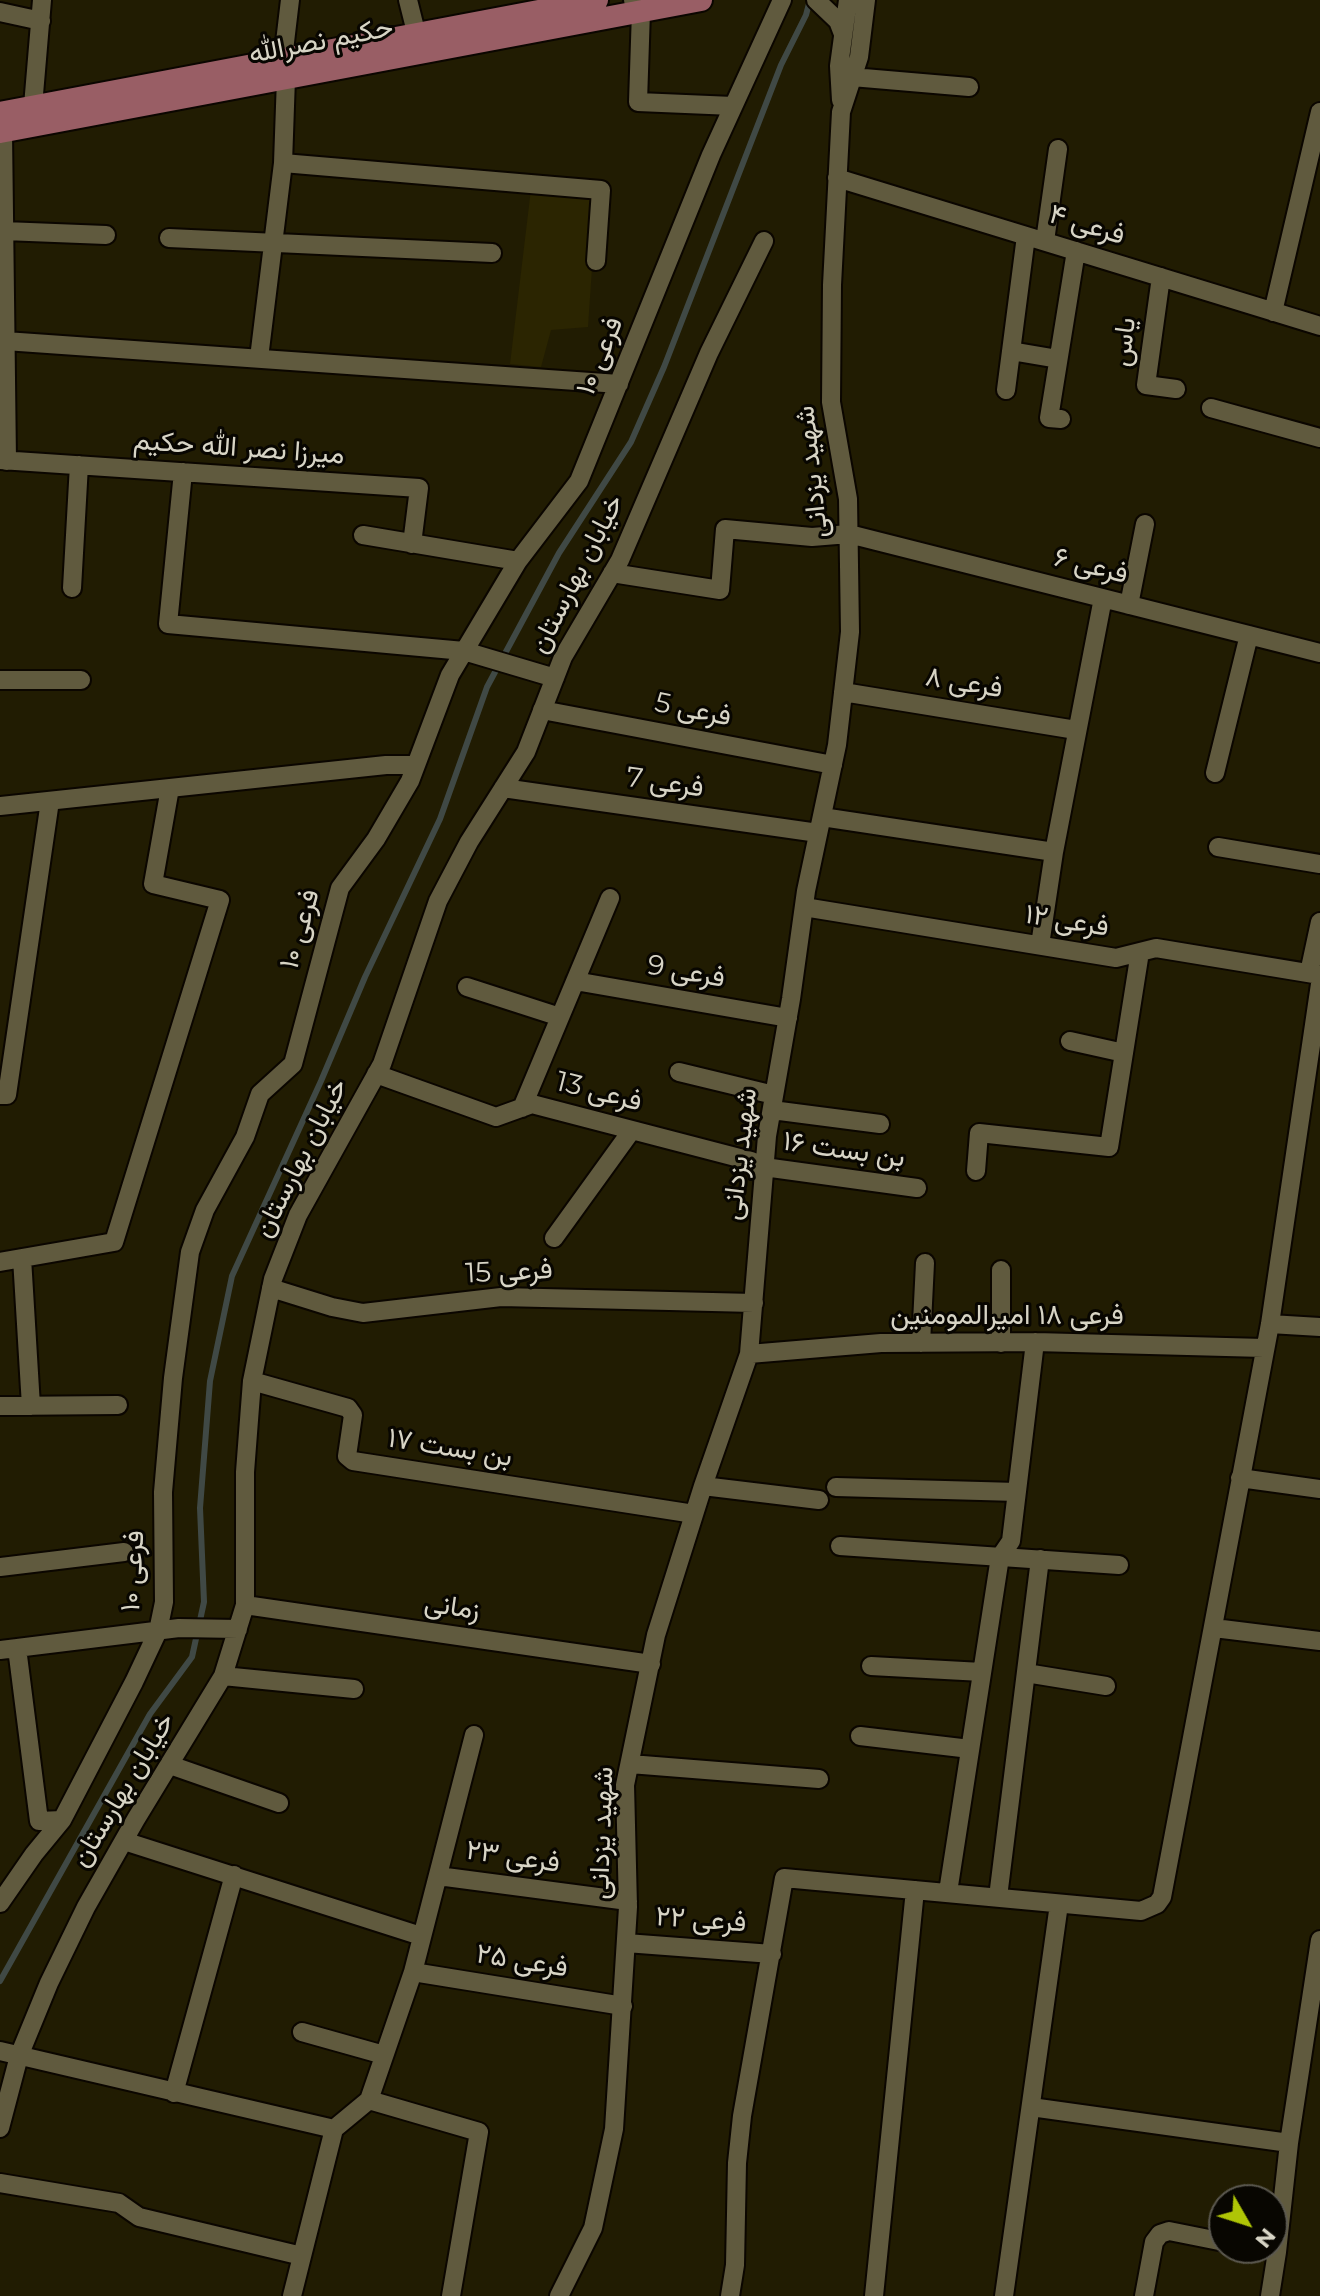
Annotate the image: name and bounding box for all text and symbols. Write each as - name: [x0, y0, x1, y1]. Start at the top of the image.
- street label: حکیم نصرالله: [246, 11, 396, 71]
- street label: فرعی ۴: [1045, 198, 1129, 252]
- street label: فرعی ۱۰: [569, 312, 631, 400]
- street label: یاس: [1104, 316, 1144, 368]
- street label: شهید یزدانی: [788, 404, 836, 540]
- street label: میرزا نصر الله حکیم: [132, 424, 346, 472]
- street label: خیابان بهارستان: [523, 489, 631, 659]
- street label: فرعی ۶: [1050, 541, 1132, 591]
- street label: فرعی ۸: [923, 660, 1005, 706]
- street label: فرعی 5: [652, 686, 734, 734]
- street label: فرعی 7: [624, 761, 706, 805]
- street label: فرعی ۱۰: [273, 885, 327, 973]
- street label: فرعی ۱۲: [1023, 898, 1111, 944]
- street label: فرعی 9: [644, 949, 728, 995]
- street label: فرعی 13: [553, 1065, 645, 1119]
- street label: خیابان بهارستان: [247, 1073, 355, 1243]
- street label: شهید یزدانی: [715, 1086, 765, 1222]
- street label: بن بست ۱۶: [781, 1125, 907, 1175]
- street label: فرعی 15: [464, 1253, 554, 1291]
- street label: فرعی ۱۸ امیرالمومنین: [890, 1299, 1124, 1333]
- street label: بن بست ۱۷: [385, 1422, 515, 1474]
- street label: فرعی ۱۰: [114, 1529, 152, 1613]
- street label: زمانی: [422, 1586, 482, 1628]
- street label: خیابان بهارستان: [64, 1707, 182, 1873]
- street label: شهید یزدانی: [583, 1766, 621, 1900]
- street label: فرعی ۲۳: [464, 1834, 562, 1880]
- street label: فرعی ۲۲: [655, 1900, 747, 1940]
- street label: فرعی ۲۵: [474, 1937, 570, 1985]
- north arrow: [1208, 2184, 1288, 2264]
- text: N: [1249, 2223, 1282, 2254]

